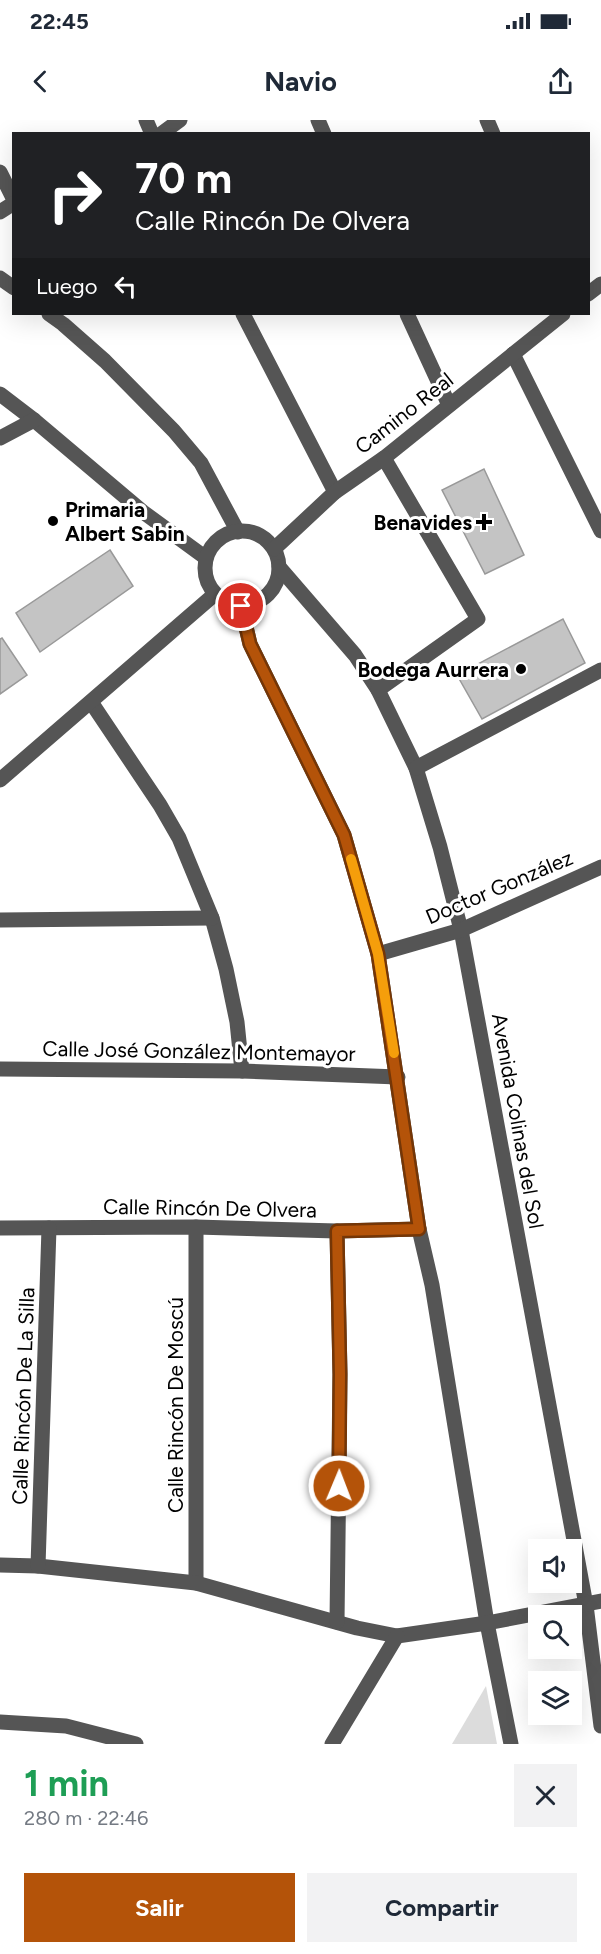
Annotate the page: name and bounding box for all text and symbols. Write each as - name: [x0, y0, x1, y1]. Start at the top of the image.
- text: 22:45: [30, 8, 89, 35]
- icon: back: [24, 65, 57, 98]
- text: Navio: [264, 65, 337, 98]
- icon: share: [544, 65, 577, 98]
- text: 70 m: [135, 153, 232, 204]
- icon: right: [36, 156, 114, 234]
- text: Calle Rincón De Olvera: [135, 204, 410, 237]
- icon: left: [109, 270, 142, 303]
- text: Luego: [36, 273, 97, 300]
- street label: Camino Real: [350, 367, 458, 459]
- place label: Primaria Albert Sabin: [65, 497, 185, 546]
- place label: Benavides: [374, 510, 472, 535]
- marker: Primaria Albert Sabin: [46, 514, 60, 528]
- marker: Benavides: [477, 515, 491, 529]
- pin: [215, 580, 266, 631]
- icon: arrive: [224, 589, 257, 622]
- place label: Bodega Aurrera: [357, 657, 509, 682]
- marker: Bodega Aurrera: [514, 662, 528, 676]
- street label: Doctor González: [422, 845, 576, 929]
- street label: Avenida Colinas del Sol: [487, 1011, 549, 1231]
- street label: Calle José González Montemayor: [42, 1036, 356, 1066]
- street label: Calle Rincón De Olvera: [103, 1194, 317, 1222]
- street label: Calle Rincón De La Silla: [7, 1287, 39, 1505]
- street label: Calle Rincón De Moscú: [163, 1297, 188, 1513]
- position arrow: [307, 1454, 371, 1518]
- map controls: [528, 1539, 582, 1725]
- button: sound: [528, 1539, 582, 1593]
- button: search: [528, 1605, 582, 1659]
- button: layers: [528, 1671, 582, 1725]
- text: 1 min: [24, 1762, 109, 1805]
- button: close: [514, 1764, 577, 1827]
- text: 280 m · 22:46: [24, 1806, 148, 1830]
- button: Salir: [24, 1873, 295, 1942]
- button: Compartir: [307, 1873, 577, 1942]

